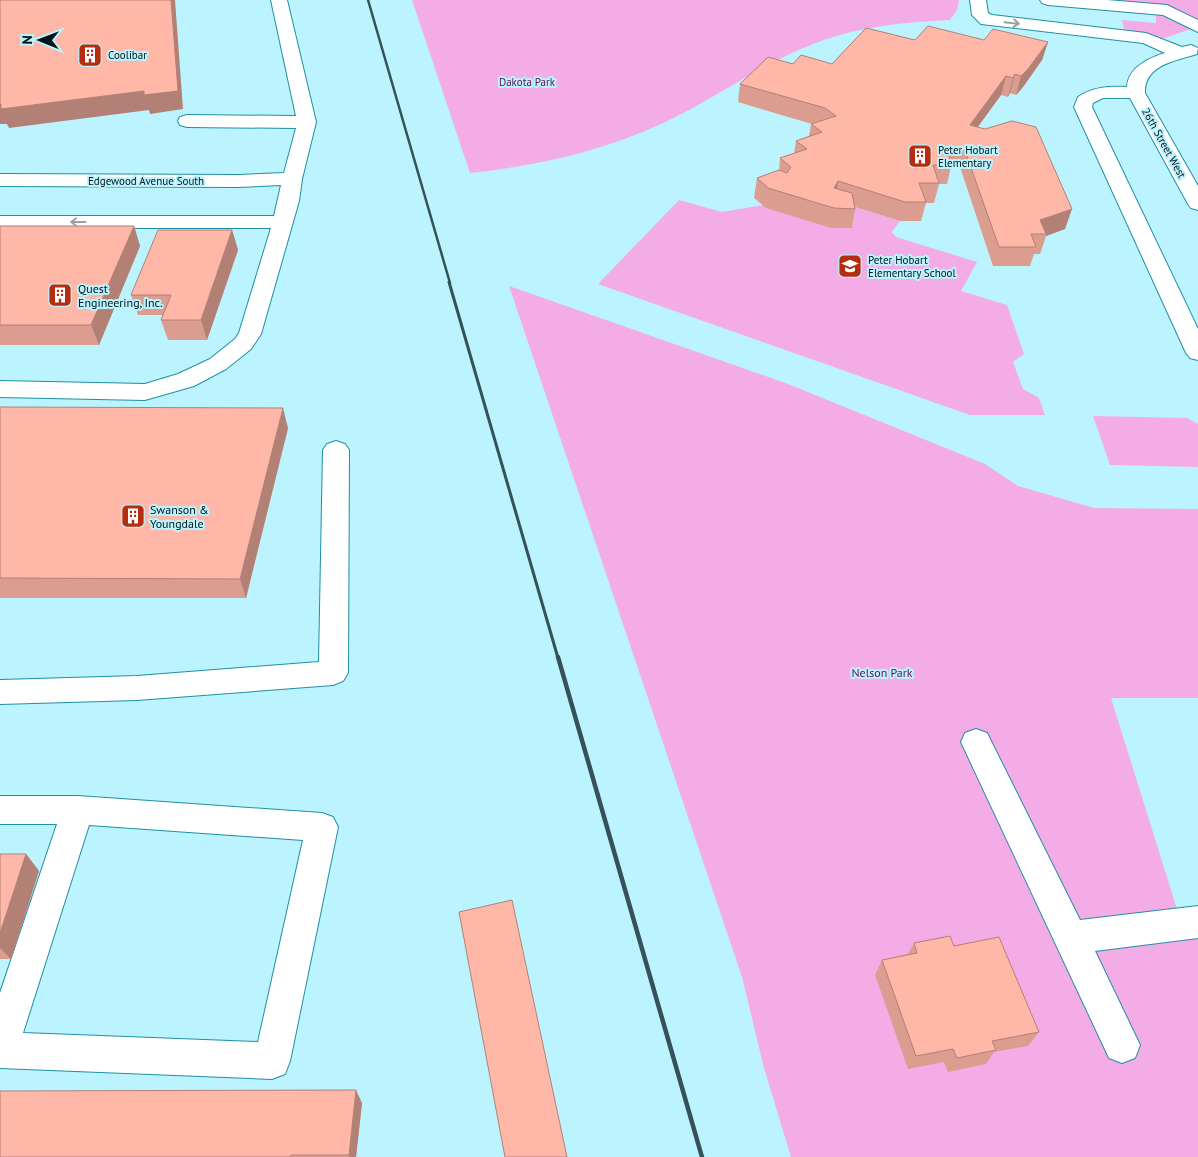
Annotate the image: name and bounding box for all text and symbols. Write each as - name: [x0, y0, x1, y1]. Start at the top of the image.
- north arrow: [15, 15, 65, 65]
- one-way arrow: [1003, 18, 1019, 28]
- text: N: [18, 35, 36, 45]
- building icon: Coolibar: [77, 42, 103, 68]
- place label: Coolibar: [108, 48, 147, 62]
- park label: Dakota Park: [499, 75, 556, 89]
- street label: 26th Street West: [1139, 105, 1189, 181]
- building icon: Peter Hobart Elementary: [907, 143, 933, 169]
- place label: Peter Hobart Elementary: [938, 143, 998, 170]
- street label: Edgewood Avenue South: [88, 174, 204, 188]
- one-way arrow: [71, 217, 87, 227]
- school or university icon: Peter Hobart Elementary School: [837, 253, 863, 279]
- place label: Peter Hobart Elementary School: [868, 253, 956, 280]
- place label: Quest Engineering, Inc.: [78, 281, 163, 310]
- building icon: Quest Engineering, Inc.: [47, 282, 73, 308]
- place label: Swanson & Youngdale: [150, 502, 209, 531]
- building icon: Swanson & Youngdale: [120, 503, 146, 529]
- park label: Nelson Park: [852, 665, 913, 680]

